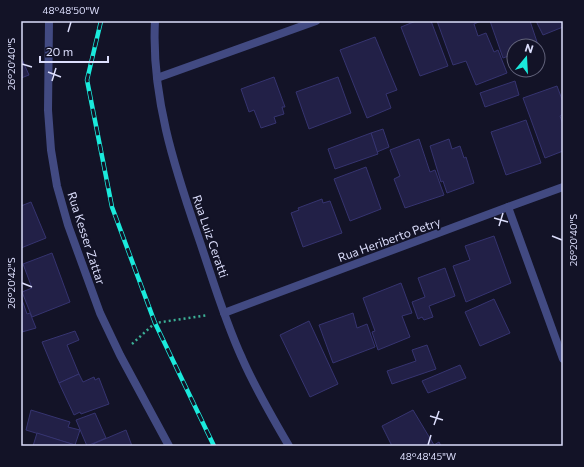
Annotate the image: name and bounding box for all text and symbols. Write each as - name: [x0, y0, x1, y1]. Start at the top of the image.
- text: 48°48'50"W: [42, 4, 100, 16]
- text: 26°20'40"S: [5, 38, 17, 90]
- scale bar: [40, 38, 108, 64]
- north arrow: [506, 38, 546, 78]
- text: N: [523, 41, 535, 55]
- text: 20 m: [46, 44, 73, 58]
- street label: Rua Kesser Zattar: [65, 190, 109, 286]
- street label: Rua Luiz Ceratti: [190, 193, 232, 279]
- street label: Rua Heriberto Petry: [336, 214, 442, 264]
- text: 26°20'40"S: [567, 214, 579, 266]
- text: 26°20'42"S: [5, 257, 17, 309]
- text: 48°48'45"W: [400, 450, 456, 462]

